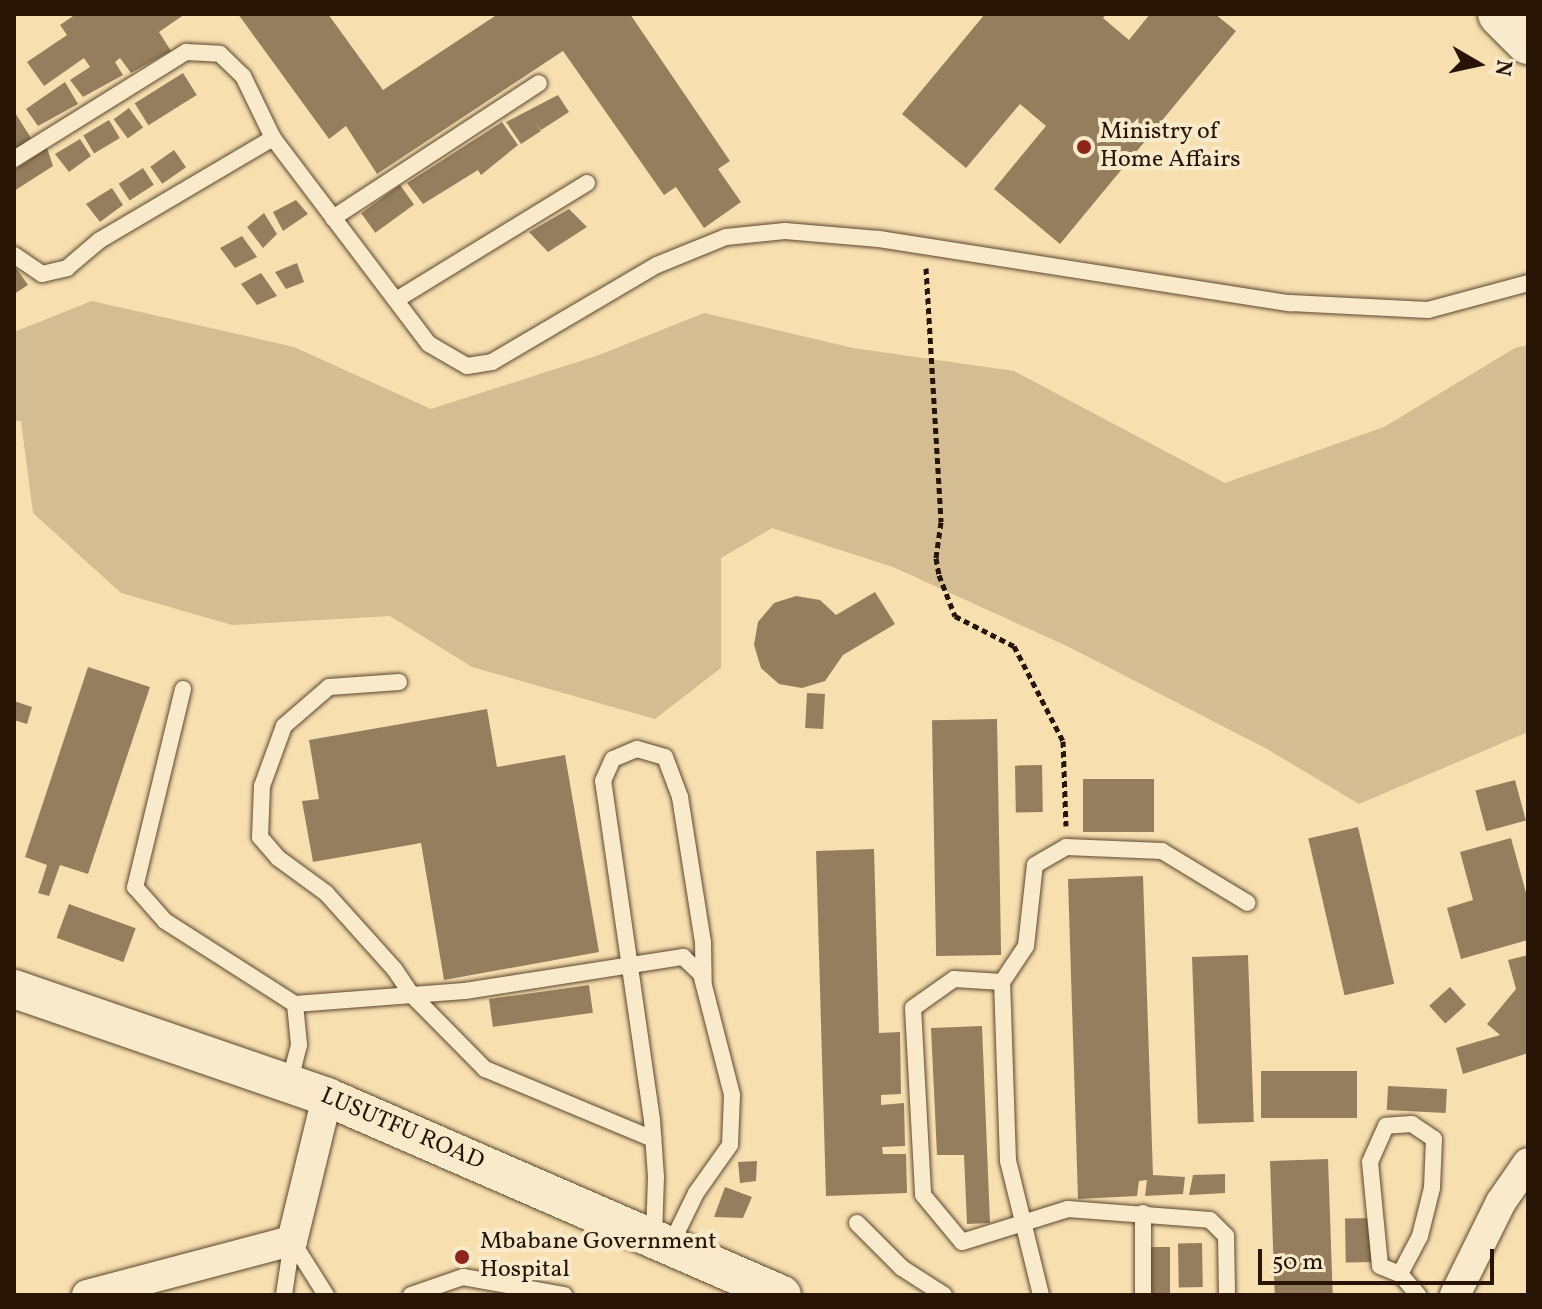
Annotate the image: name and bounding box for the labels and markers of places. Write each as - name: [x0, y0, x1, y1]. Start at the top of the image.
- place label: Ministry of Home Affairs: [1100, 119, 1241, 175]
- marker: Ministry of Home Affairs: [1075, 138, 1093, 156]
- place label: Mbabane Government Hospital: [480, 1229, 717, 1285]
- marker: Mbabane Government Hospital: [451, 1246, 473, 1268]

